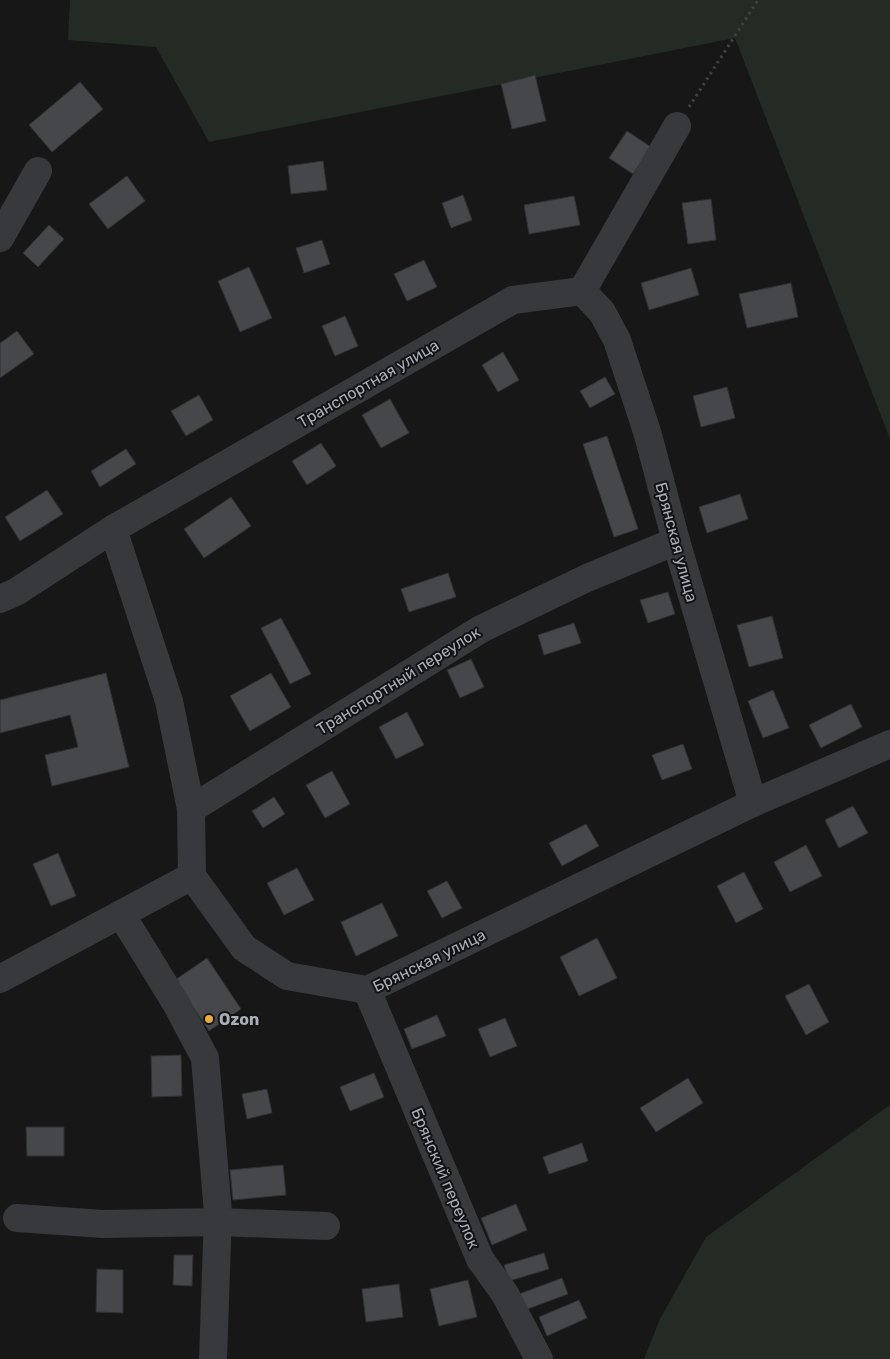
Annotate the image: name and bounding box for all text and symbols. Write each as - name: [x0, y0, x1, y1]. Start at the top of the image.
- street label: Транспортная улица: [294, 335, 442, 432]
- street label: Брянская улица: [651, 480, 702, 604]
- street label: Транспортный переулок: [313, 622, 484, 739]
- street label: Брянская улица: [370, 925, 489, 996]
- place label: Ozon: [219, 1010, 259, 1029]
- marker: Ozon: [203, 1013, 215, 1025]
- street label: Брянский переулок: [407, 1105, 484, 1252]

